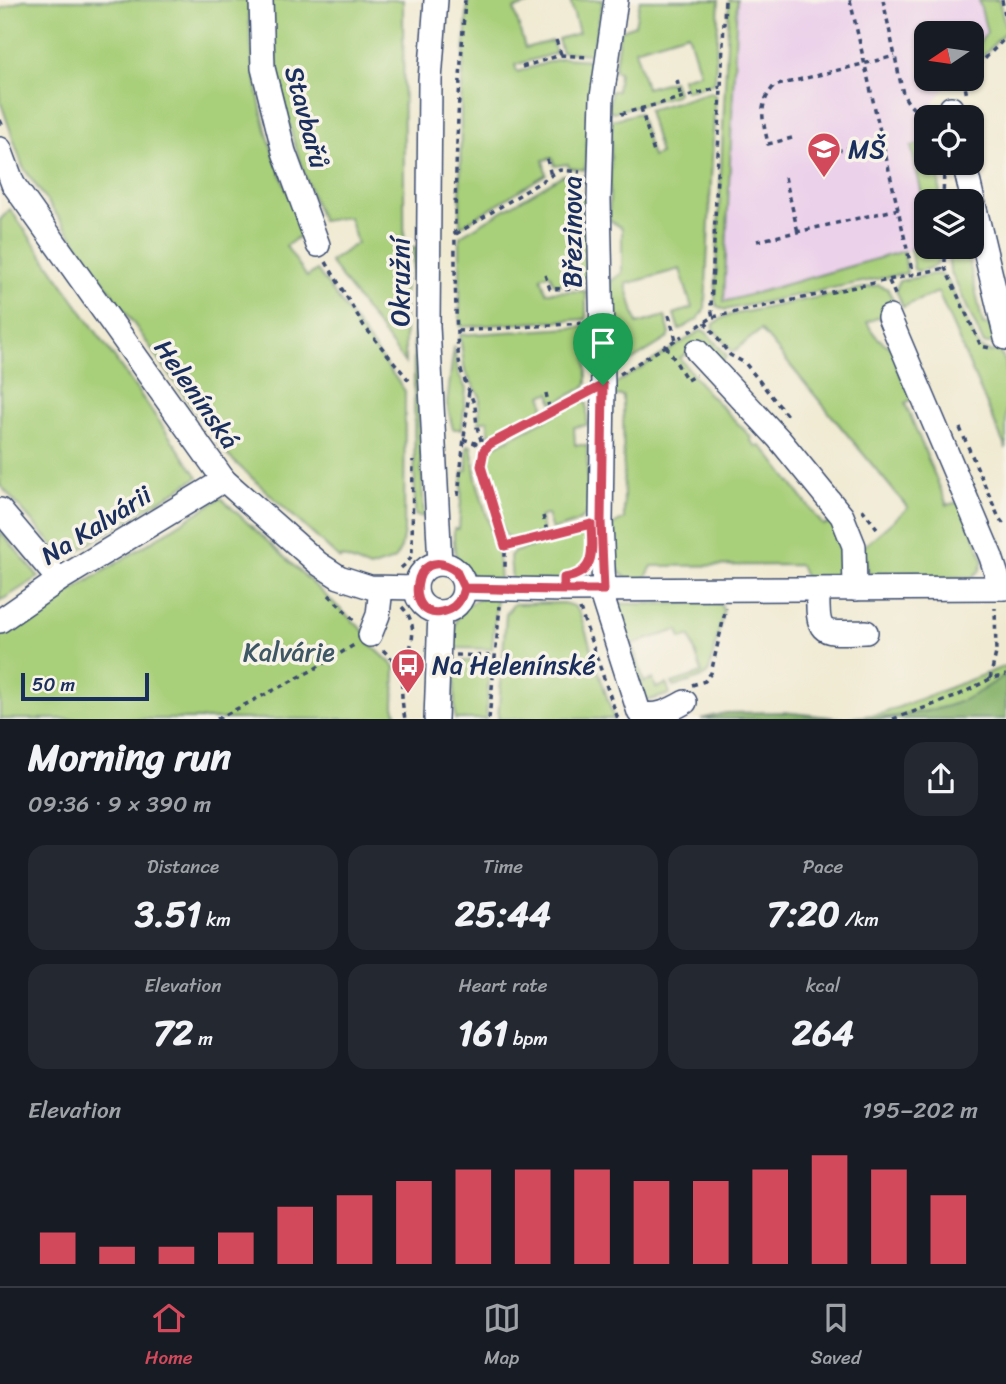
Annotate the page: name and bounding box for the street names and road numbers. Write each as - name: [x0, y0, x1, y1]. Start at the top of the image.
- street label: Stavbařů: [271, 61, 343, 173]
- street label: Březinova: [549, 176, 595, 288]
- street label: Okružní: [377, 235, 423, 326]
- street label: Helenínská: [142, 329, 252, 459]
- street label: Na Kalvárii: [31, 472, 162, 577]

